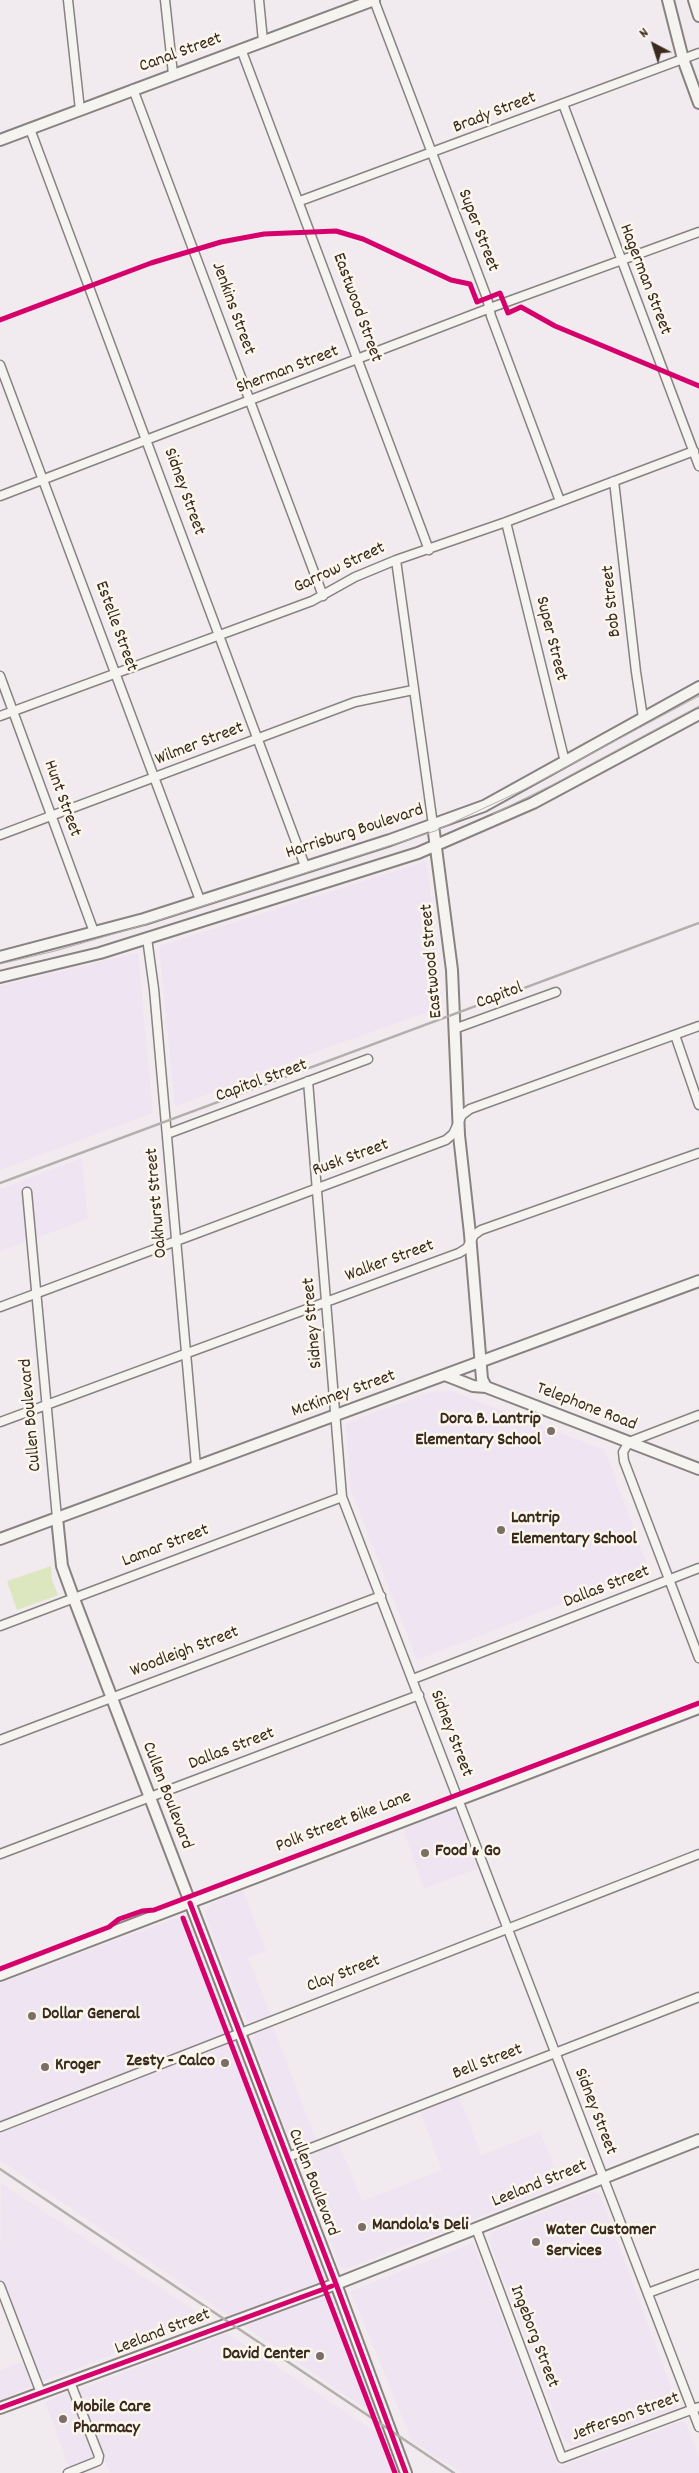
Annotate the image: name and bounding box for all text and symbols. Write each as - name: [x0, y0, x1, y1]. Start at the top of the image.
- north arrow: [629, 20, 679, 70]
- text: N: [635, 24, 653, 43]
- street label: Canal Street: [137, 29, 225, 79]
- street label: Brady Street: [450, 88, 540, 140]
- street label: Super Street: [451, 187, 503, 275]
- street label: Hagerman Street: [613, 221, 675, 339]
- street label: Eastwood Street: [326, 250, 386, 366]
- street label: Jenkins Street: [205, 260, 259, 358]
- street label: Sherman Street: [234, 342, 342, 400]
- street label: Sidney Street: [157, 446, 209, 538]
- street label: Garrow Street: [291, 538, 389, 600]
- street label: Bob Street: [598, 564, 628, 638]
- street label: Estelle Street: [89, 579, 141, 675]
- street label: Super Street: [529, 594, 571, 684]
- street label: Wilmer Street: [153, 718, 247, 772]
- street label: Hunt Street: [37, 758, 85, 840]
- street label: Harrisburg Boulevard: [283, 801, 427, 865]
- street label: Eastwood Street: [417, 903, 449, 1019]
- street label: Capitol: [474, 979, 526, 1015]
- street label: Capitol Street: [213, 1055, 311, 1109]
- street label: Rusk Street: [310, 1135, 392, 1183]
- street label: Oakhurst Street: [142, 1147, 174, 1259]
- street label: Walker Street: [343, 1236, 437, 1288]
- street label: Sidney Street: [299, 1277, 329, 1369]
- street label: Cullen Boulevard: [16, 1358, 48, 1472]
- street label: McKinney Street: [289, 1366, 399, 1424]
- street label: Telephone Road: [533, 1379, 639, 1437]
- place label: Dora B. Lantrip Elementary School: [415, 1410, 541, 1452]
- marker: Dora B. Lantrip Elementary School: [545, 1425, 557, 1437]
- place label: Lantrip Elementary School: [511, 1509, 637, 1552]
- street label: Lamar Street: [120, 1521, 212, 1573]
- marker: Lantrip Elementary School: [495, 1524, 507, 1536]
- street label: Dallas Street: [561, 1562, 653, 1614]
- street label: Woodleigh Street: [128, 1622, 242, 1684]
- street label: Sidney Street: [424, 1688, 476, 1780]
- street label: Dallas Street: [186, 1724, 278, 1776]
- street label: Cullen Boulevard: [136, 1739, 196, 1853]
- street label: Polk Street Bike Lane: [273, 1787, 415, 1859]
- place label: Food & Go: [435, 1842, 501, 1864]
- marker: Food & Go: [419, 1847, 431, 1859]
- street label: Clay Street: [304, 1951, 384, 1999]
- place label: Dollar General: [42, 2005, 140, 2027]
- marker: Dollar General: [26, 2010, 38, 2022]
- street label: Bell Street: [450, 2040, 526, 2086]
- place label: Zesty - Calco: [126, 2052, 215, 2074]
- place label: Kroger: [55, 2056, 100, 2078]
- marker: Zesty - Calco: [219, 2057, 231, 2069]
- marker: Kroger: [39, 2061, 51, 2073]
- street label: Sidney Street: [568, 2066, 620, 2158]
- street label: Cullen Boulevard: [282, 2126, 342, 2240]
- street label: Leeland Street: [489, 2156, 591, 2214]
- place label: Mandola's Deli: [372, 2216, 469, 2238]
- marker: Mandola's Deli: [356, 2221, 368, 2233]
- place label: Water Customer Services: [546, 2221, 656, 2264]
- marker: Water Customer Services: [530, 2236, 542, 2248]
- street label: Ingeborg Street: [504, 2283, 562, 2391]
- street label: Leeland Street: [112, 2305, 214, 2361]
- place label: David Center: [223, 2345, 310, 2367]
- marker: David Center: [314, 2350, 326, 2362]
- street label: Jefferson Street: [569, 2389, 683, 2447]
- place label: Mobile Care Pharmacy: [73, 2398, 151, 2440]
- marker: Mobile Care Pharmacy: [57, 2413, 69, 2425]

